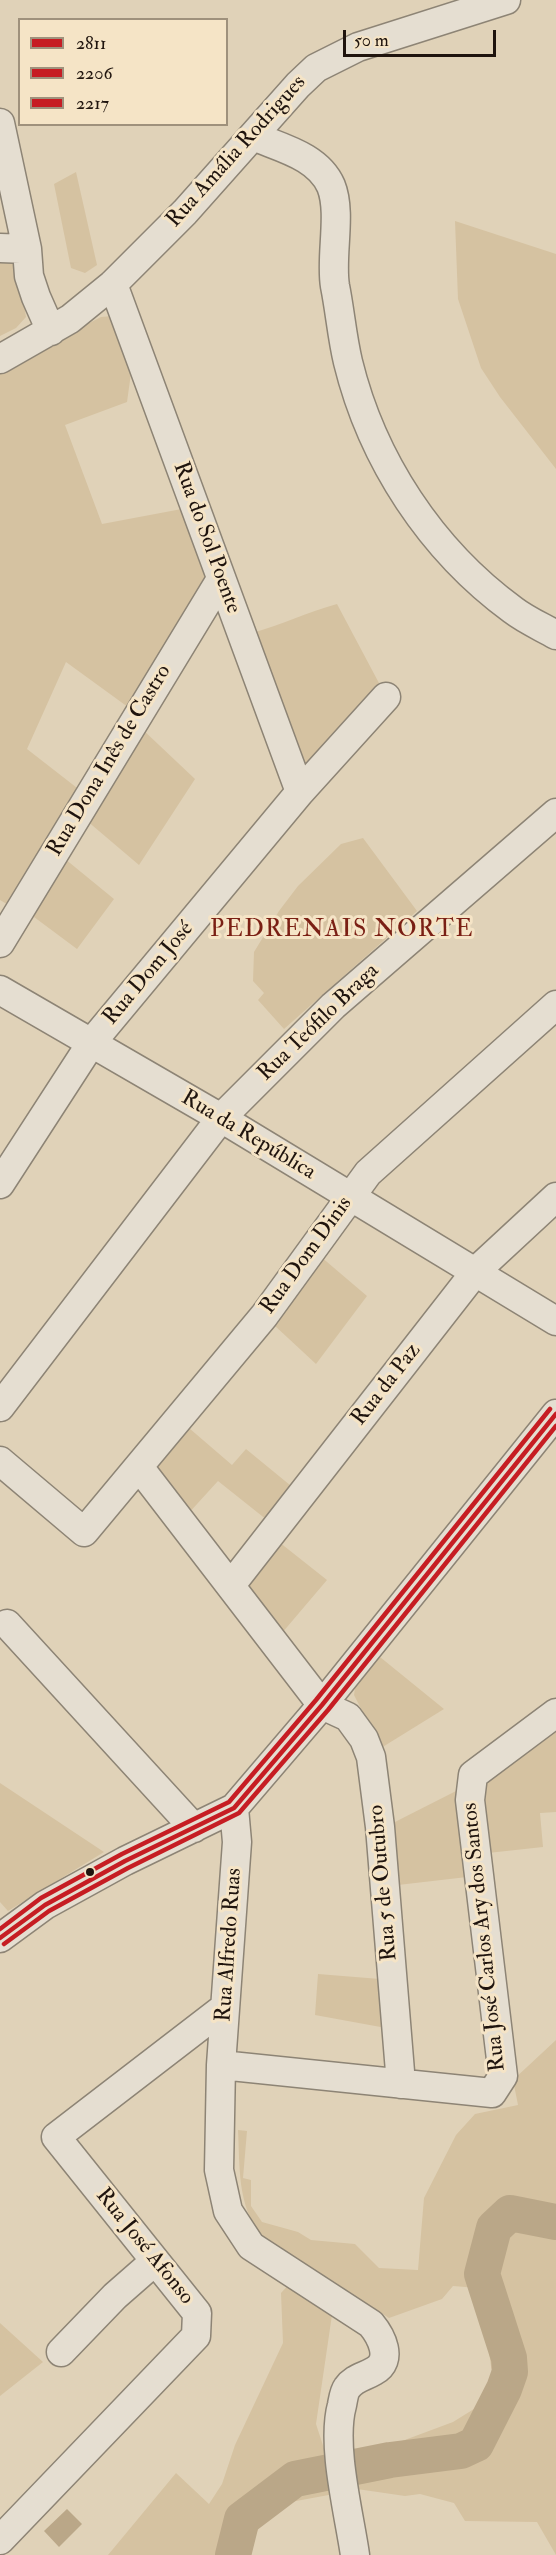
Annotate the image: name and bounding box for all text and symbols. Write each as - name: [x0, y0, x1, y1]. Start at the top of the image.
- legend: [18, 18, 228, 126]
- scale bar: [346, 18, 499, 56]
- text: 50 m: [354, 29, 389, 52]
- text: 2811: [76, 32, 106, 55]
- text: 2206: [76, 62, 113, 85]
- street label: Rua Amália Rodrigues: [162, 70, 312, 234]
- text: 2217: [76, 92, 109, 115]
- street label: Rua do Sol Poente: [166, 459, 246, 617]
- street label: Rua Dona Inês de Castro: [42, 660, 178, 862]
- street label: Rua Dom José: [98, 917, 200, 1031]
- district label: PEDRENAIS NORTE: [210, 917, 474, 945]
- street label: Rua Teófilo Braga: [253, 959, 385, 1087]
- street label: Rua da República: [176, 1085, 320, 1187]
- street label: Rua Dom Dinis: [255, 1192, 359, 1320]
- street label: Rua da Paz: [347, 1339, 427, 1431]
- street label: Rua José Carlos Ary dos Santos: [458, 1801, 512, 2073]
- street label: Rua 5 de Outubro: [364, 1804, 404, 1962]
- unlabelled marker: [84, 1866, 96, 1878]
- street label: Rua Alfredo Ruas: [211, 1867, 249, 2023]
- street label: Rua José Afonso: [89, 2183, 199, 2311]

